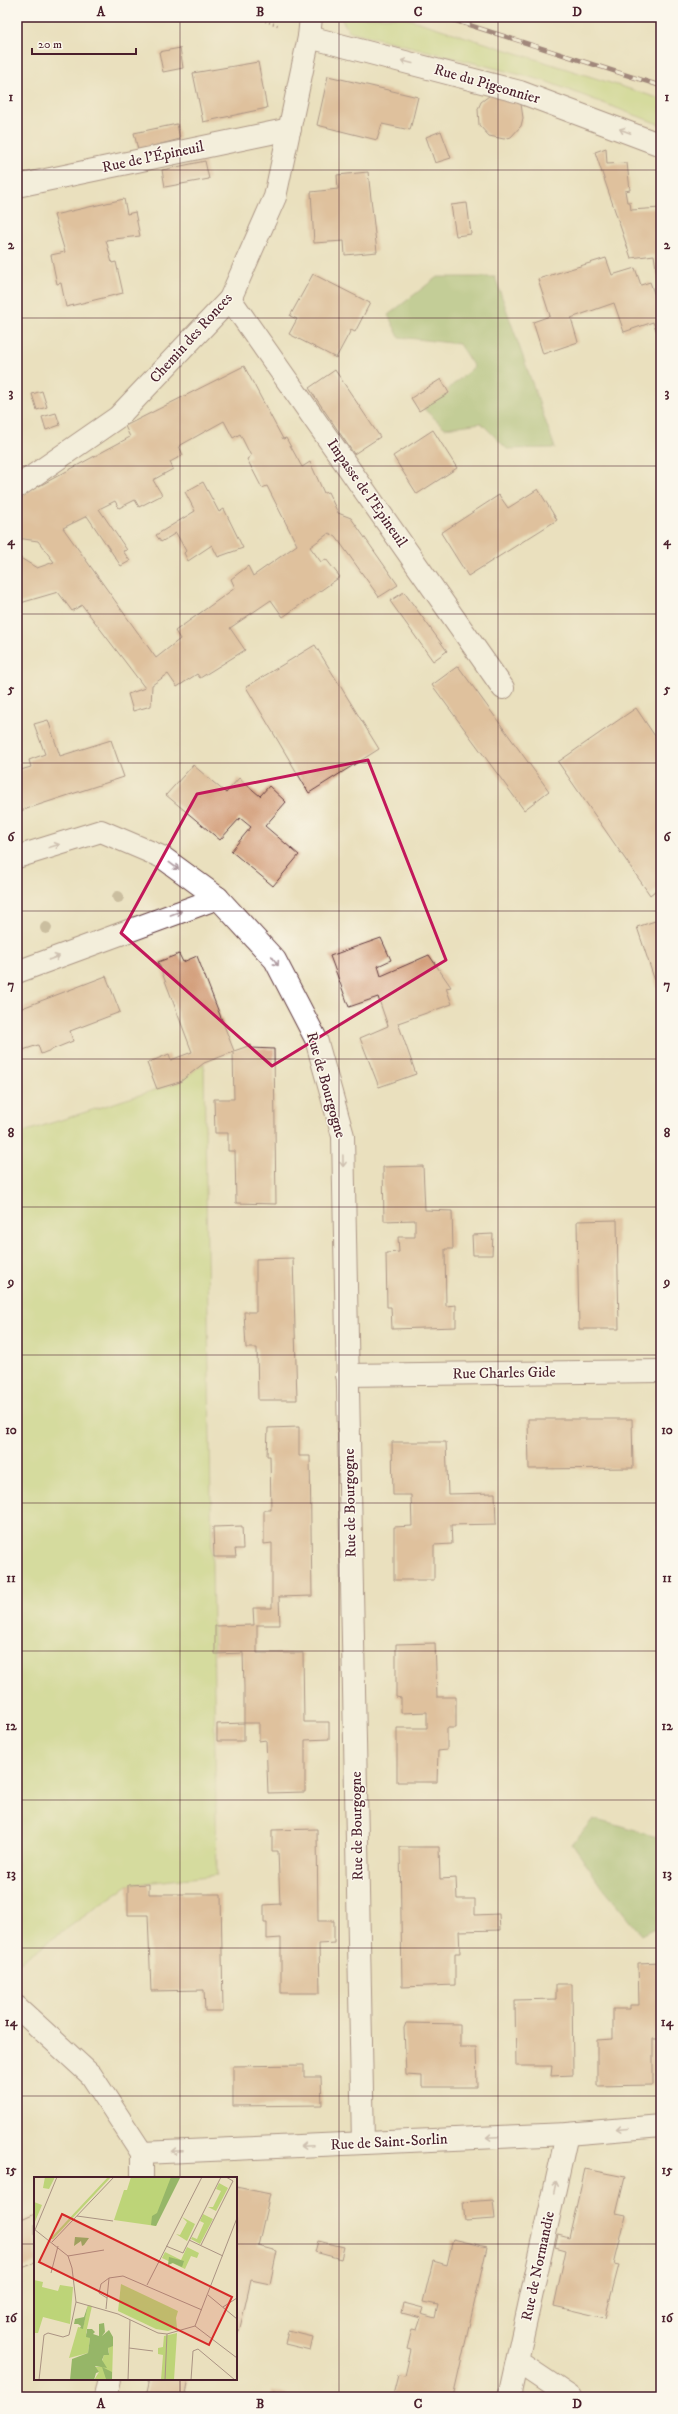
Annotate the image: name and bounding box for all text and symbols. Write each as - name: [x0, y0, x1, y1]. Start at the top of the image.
- text: A: [96, 4, 106, 20]
- text: B: [256, 4, 264, 20]
- text: C: [414, 4, 423, 20]
- text: D: [572, 4, 582, 20]
- scale bar: [32, 30, 136, 56]
- text: 20 m: [38, 37, 62, 52]
- one-way arrow: [401, 58, 414, 65]
- street label: Rue du Pigeonnier: [432, 60, 543, 108]
- text: 1: [9, 89, 14, 105]
- text: 1: [665, 89, 670, 105]
- one-way arrow: [619, 126, 631, 134]
- street label: Rue de l'Épineuil: [100, 137, 206, 177]
- text: 2: [8, 237, 15, 253]
- text: 2: [664, 237, 671, 253]
- street label: Chemin des Ronces: [146, 289, 236, 387]
- text: 3: [9, 385, 14, 401]
- text: 3: [665, 385, 670, 401]
- street label: Impasse de l'Epineuil: [323, 435, 412, 551]
- text: 4: [6, 533, 15, 550]
- text: 4: [662, 533, 671, 550]
- text: 5: [7, 681, 15, 697]
- text: 5: [663, 681, 671, 697]
- text: 6: [8, 829, 16, 845]
- text: 6: [664, 829, 672, 845]
- one-way arrow: [48, 842, 61, 849]
- one-way arrow: [169, 862, 180, 870]
- one-way arrow: [169, 909, 181, 917]
- one-way arrow: [47, 954, 59, 962]
- one-way arrow: [270, 956, 279, 967]
- text: 7: [8, 977, 15, 993]
- text: 7: [664, 977, 671, 993]
- street label: Rue de Bourgogne: [302, 1030, 350, 1140]
- text: 8: [8, 1125, 15, 1141]
- text: 8: [664, 1125, 671, 1141]
- one-way arrow: [339, 1154, 347, 1167]
- text: 9: [7, 1274, 14, 1290]
- text: 9: [663, 1274, 670, 1290]
- street label: Rue Charles Gide: [452, 1363, 556, 1383]
- text: 10: [5, 1422, 17, 1438]
- text: 10: [661, 1422, 673, 1438]
- street label: Rue de Bourgogne: [340, 1448, 360, 1558]
- text: 11: [6, 1570, 16, 1586]
- text: 11: [662, 1570, 672, 1586]
- text: 12: [5, 1718, 17, 1734]
- text: 12: [661, 1718, 673, 1734]
- street label: Rue de Bourgogne: [347, 1771, 367, 1881]
- text: 13: [6, 1866, 16, 1882]
- text: 13: [662, 1866, 672, 1882]
- text: 14: [5, 2014, 18, 2031]
- text: 14: [661, 2014, 674, 2031]
- one-way arrow: [616, 2126, 629, 2133]
- street label: Rue de Saint-Sorlin: [330, 2129, 448, 2155]
- one-way arrow: [486, 2134, 499, 2141]
- one-way arrow: [301, 2142, 314, 2149]
- one-way arrow: [171, 2148, 184, 2155]
- text: 15: [5, 2162, 17, 2178]
- text: 15: [661, 2162, 673, 2178]
- inset map: [34, 2177, 237, 2380]
- one-way arrow: [552, 2181, 560, 2194]
- street label: Rue de Normandie: [517, 2210, 559, 2322]
- text: 16: [5, 2310, 18, 2326]
- text: 16: [661, 2310, 674, 2326]
- text: A: [96, 2396, 106, 2412]
- text: B: [256, 2396, 264, 2412]
- text: C: [414, 2396, 423, 2412]
- text: D: [572, 2396, 582, 2412]

